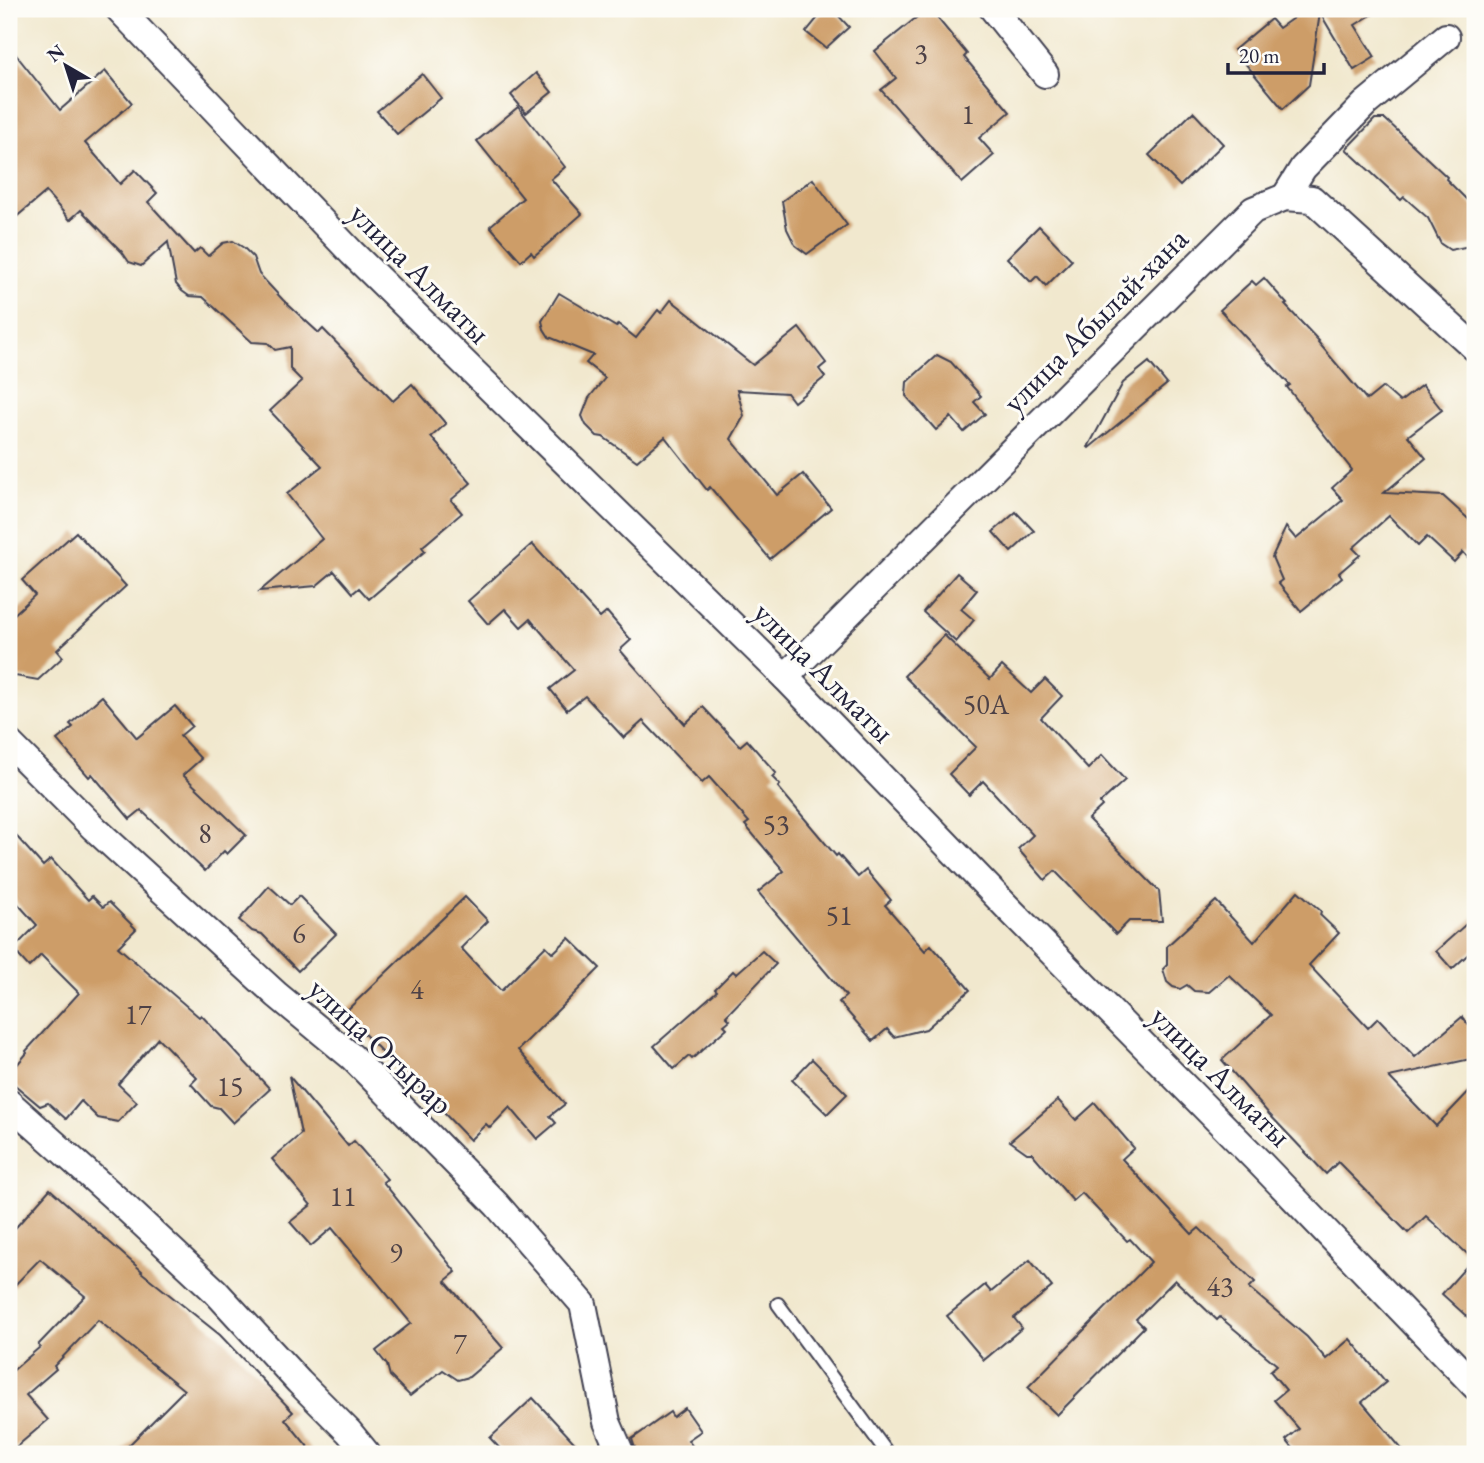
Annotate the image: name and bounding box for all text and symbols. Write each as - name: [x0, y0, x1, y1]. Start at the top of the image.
- north arrow: [32, 32, 102, 102]
- scale bar: [1228, 32, 1325, 76]
- house number: 3: [914, 35, 928, 71]
- text: N: [42, 38, 70, 68]
- text: 20 m: [1239, 42, 1280, 69]
- house number: 1: [961, 96, 975, 132]
- street label: улица Алматы: [340, 193, 500, 353]
- street label: улица Абылай-хана: [993, 218, 1197, 422]
- street label: улица Алматы: [744, 592, 904, 752]
- house number: 50А: [963, 686, 1010, 722]
- house number: 53: [763, 806, 789, 842]
- house number: 8: [198, 815, 212, 851]
- house number: 51: [826, 897, 852, 933]
- house number: 6: [292, 915, 306, 951]
- street label: улица Отырар: [300, 968, 462, 1124]
- house number: 4: [410, 971, 424, 1007]
- house number: 17: [125, 996, 152, 1032]
- street label: улица Алматы: [1141, 996, 1301, 1156]
- house number: 15: [217, 1068, 243, 1104]
- house number: 11: [330, 1178, 356, 1214]
- house number: 9: [389, 1234, 403, 1270]
- house number: 43: [1207, 1268, 1233, 1304]
- house number: 7: [453, 1325, 467, 1361]

